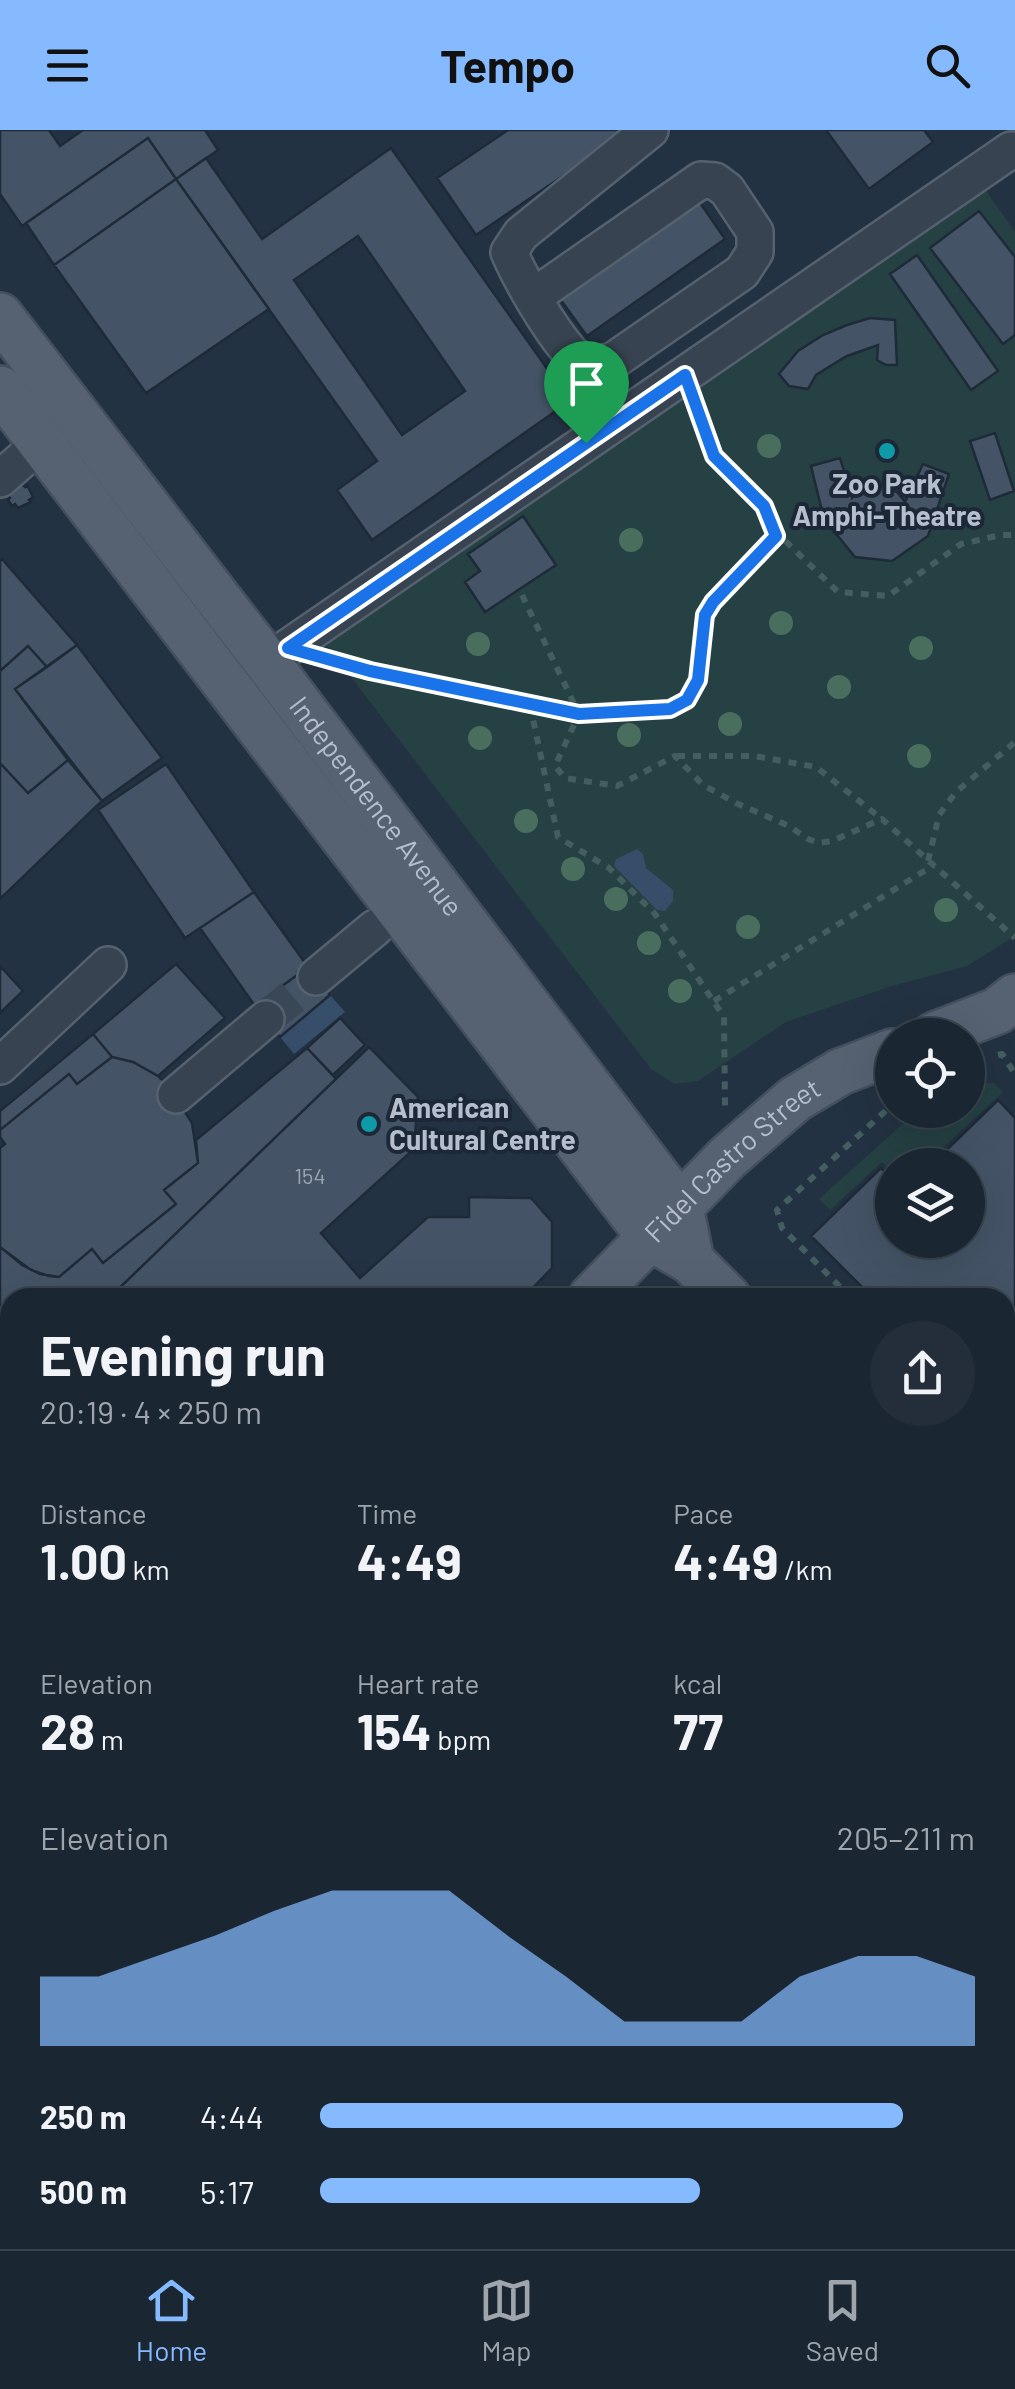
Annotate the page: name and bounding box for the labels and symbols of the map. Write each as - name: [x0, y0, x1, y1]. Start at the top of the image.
- pin: [544, 341, 629, 444]
- marker: Zoo Park Amphi-Theatre: [876, 440, 898, 462]
- place label: Zoo Park Amphi-Theatre: [793, 466, 981, 532]
- street label: Independence Avenue: [283, 689, 471, 922]
- street label: Fidel Castro Street: [637, 1070, 826, 1249]
- place label: American Cultural Centre: [389, 1090, 576, 1156]
- marker: American Cultural Centre: [358, 1113, 380, 1135]
- house number: 154: [294, 1162, 326, 1188]

